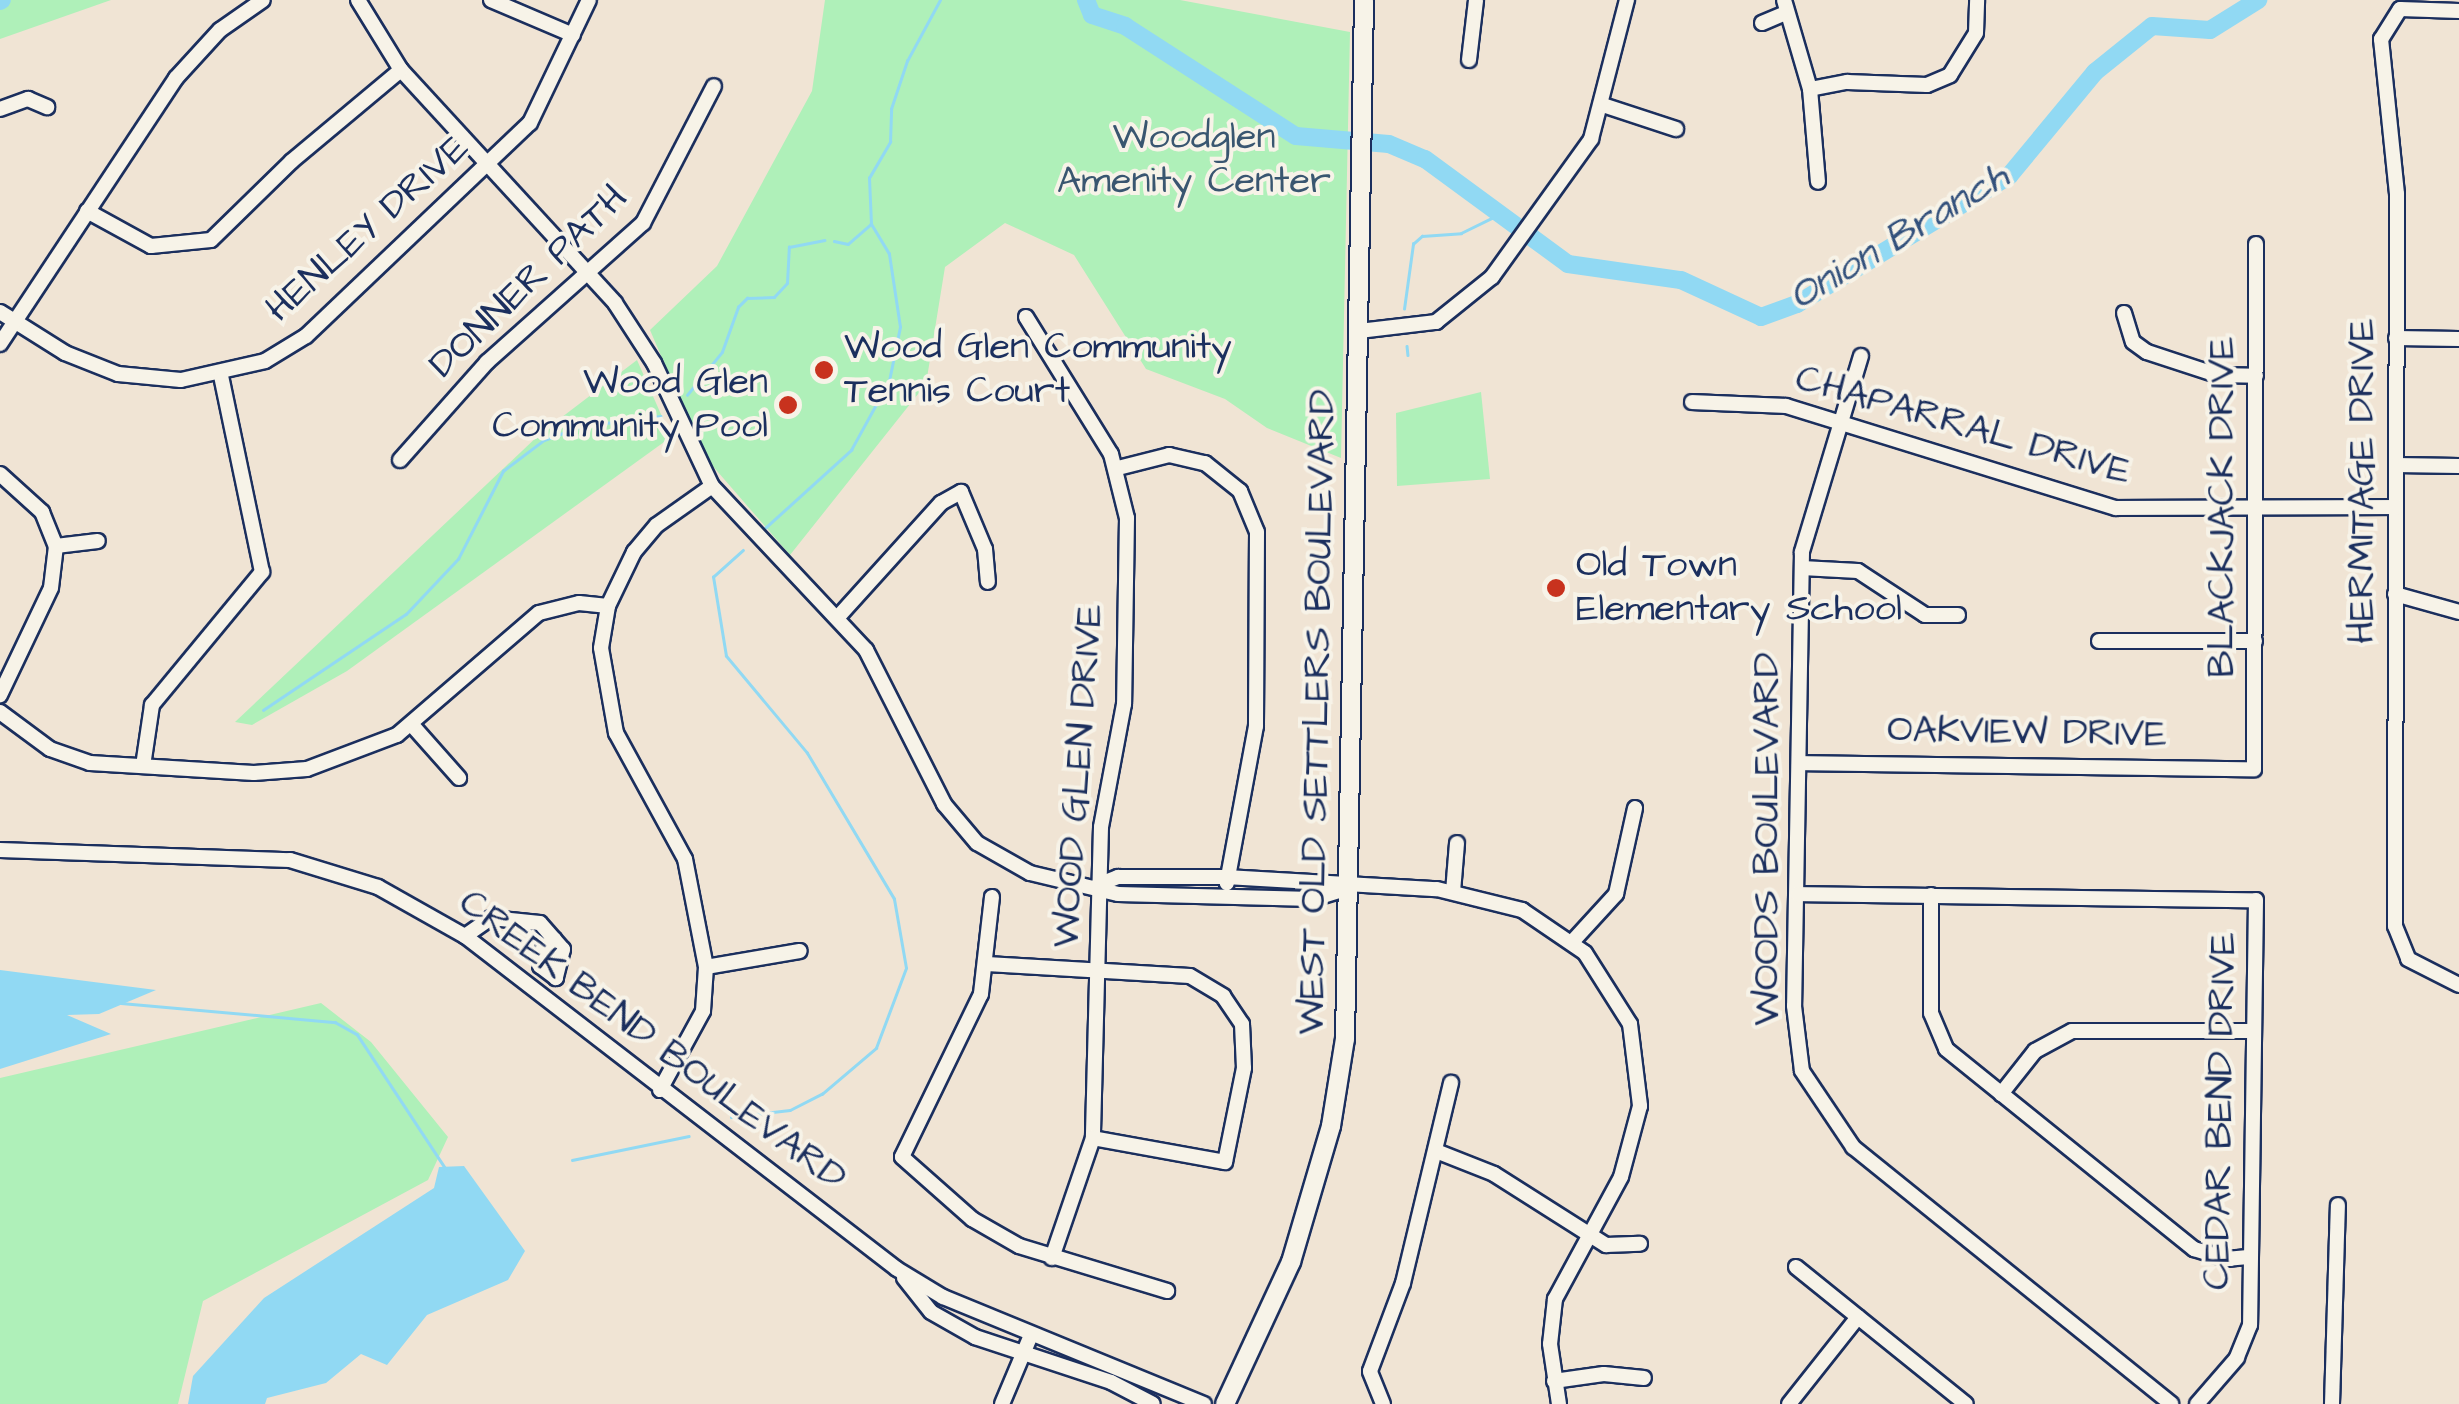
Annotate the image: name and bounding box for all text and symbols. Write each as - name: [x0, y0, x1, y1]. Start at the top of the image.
- park label: Woodglen Amenity Center: [1057, 115, 1331, 204]
- street label: HENLEY DRIVE: [257, 126, 479, 332]
- water label: Onion Branch: [1781, 153, 2017, 321]
- street label: DONNER PATH: [420, 176, 638, 388]
- street label: HERMITAGE DRIVE: [2340, 318, 2386, 644]
- place label: Wood Glen Community Tennis Court: [844, 325, 1232, 414]
- street label: BLACKJACK DRIVE: [2200, 337, 2246, 677]
- street label: CHAPARRAL DRIVE: [1790, 356, 2136, 496]
- marker: Wood Glen Community Tennis Court: [813, 359, 835, 381]
- place label: Wood Glen Community Pool: [492, 360, 768, 449]
- street label: WEST OLD SETTLERS BOULEVARD: [1290, 389, 1346, 1035]
- marker: Wood Glen Community Pool: [777, 394, 799, 416]
- place label: Old Town Elementary School: [1576, 543, 1902, 632]
- marker: Old Town Elementary School: [1545, 577, 1567, 599]
- street label: WOOD GLEN DRIVE: [1044, 603, 1114, 949]
- street label: WOODS BOULEVARD: [1745, 652, 1791, 1026]
- street label: OAKVIEW DRIVE: [1887, 708, 2167, 758]
- street label: CREEK BEND BOULEVARD: [449, 880, 855, 1202]
- street label: CEDAR BEND DRIVE: [2195, 932, 2247, 1290]

